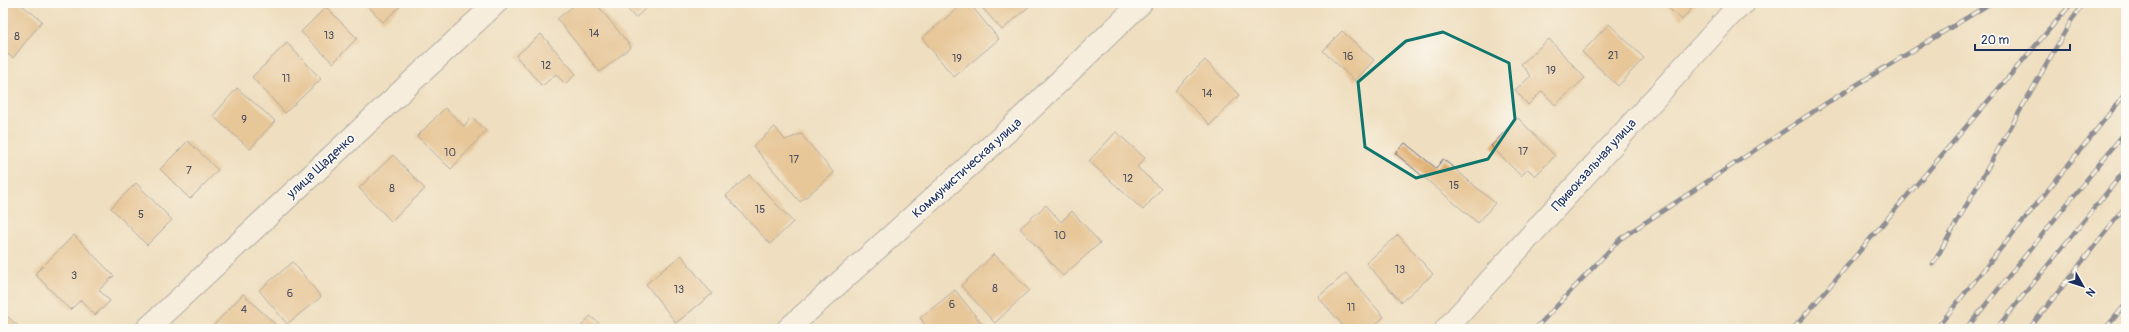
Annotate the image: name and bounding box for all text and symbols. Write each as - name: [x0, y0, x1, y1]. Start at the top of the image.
- scale bar: [1975, 26, 2070, 52]
- house number: 14: [589, 27, 600, 40]
- house number: 13: [324, 29, 334, 42]
- house number: 8: [14, 30, 20, 43]
- text: 20 m: [1981, 33, 2010, 48]
- house number: 21: [1608, 49, 1618, 62]
- house number: 16: [1343, 50, 1353, 63]
- house number: 19: [952, 52, 962, 65]
- house number: 12: [541, 59, 551, 72]
- house number: 19: [1546, 64, 1556, 77]
- house number: 11: [282, 72, 290, 85]
- house number: 14: [1202, 87, 1213, 100]
- house number: 9: [241, 113, 247, 126]
- street label: Коммунистическая улица: [909, 115, 1025, 221]
- street label: Привокзальная улица: [1548, 116, 1640, 214]
- street label: улица Щаденко: [283, 130, 358, 202]
- house number: 17: [1518, 145, 1528, 158]
- house number: 10: [444, 146, 456, 159]
- house number: 17: [789, 153, 799, 166]
- house number: 7: [186, 164, 192, 177]
- house number: 12: [1123, 172, 1133, 185]
- house number: 15: [1449, 179, 1459, 192]
- house number: 8: [389, 182, 395, 195]
- house number: 15: [755, 203, 765, 216]
- house number: 5: [138, 208, 144, 221]
- house number: 10: [1054, 229, 1066, 242]
- house number: 13: [1395, 263, 1405, 276]
- north arrow: [2063, 266, 2103, 306]
- house number: 3: [71, 269, 77, 282]
- house number: 8: [992, 282, 998, 295]
- house number: 13: [674, 283, 684, 296]
- text: N: [2083, 285, 2098, 299]
- house number: 6: [287, 287, 293, 300]
- house number: 6: [949, 298, 955, 311]
- house number: 11: [1347, 301, 1355, 314]
- house number: 4: [241, 303, 248, 316]

